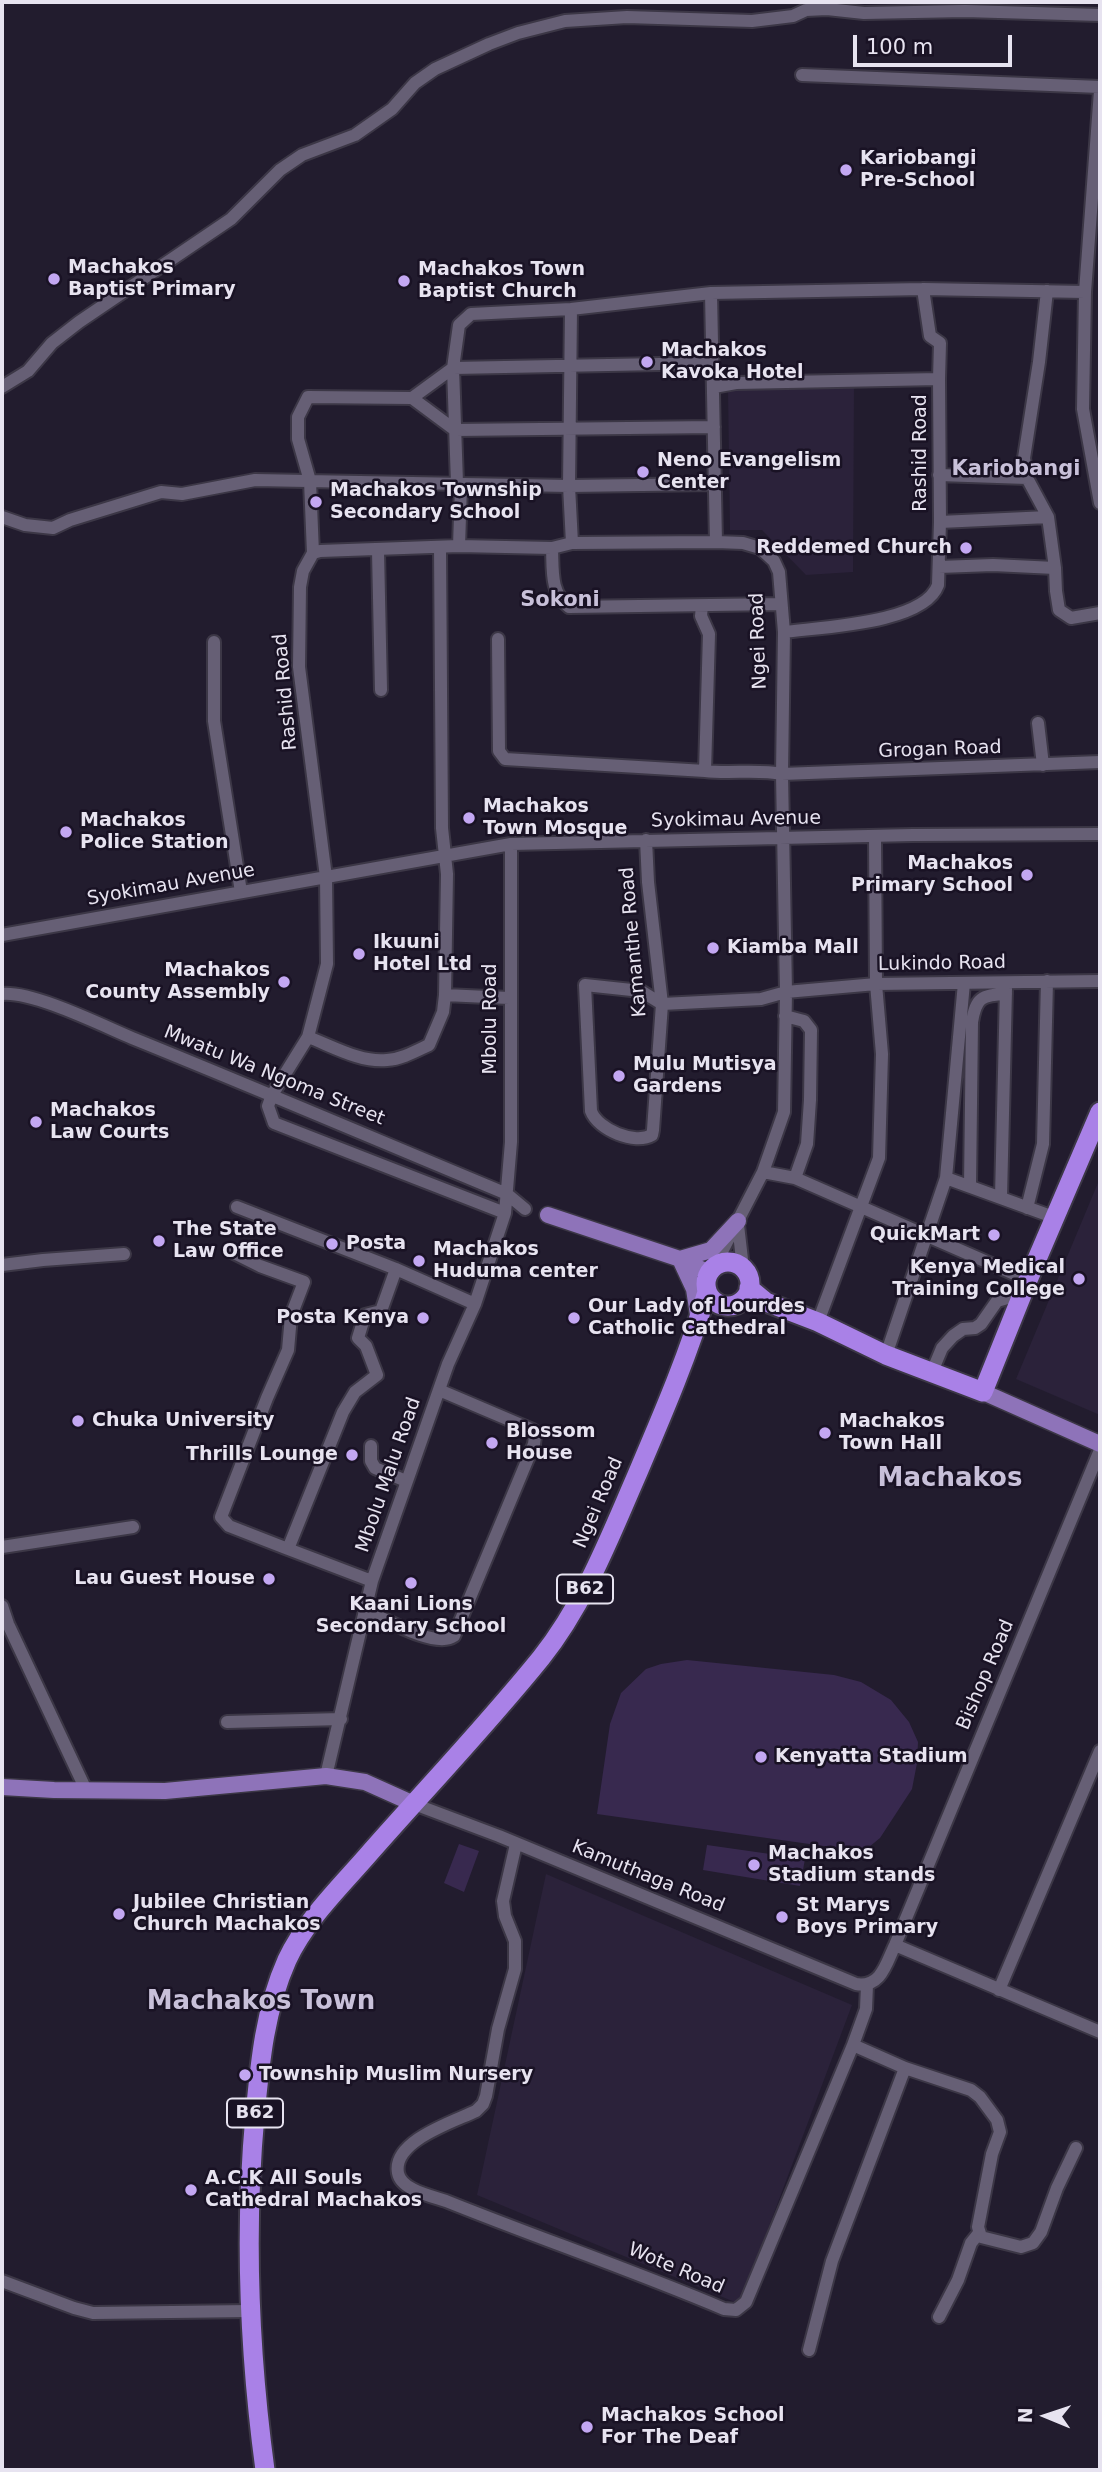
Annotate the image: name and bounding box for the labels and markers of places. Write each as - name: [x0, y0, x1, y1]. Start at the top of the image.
- place label: Kariobangi Pre-School: [860, 148, 977, 192]
- marker: Kariobangi Pre-School: [838, 162, 854, 178]
- place label: Machakos Baptist Primary: [68, 257, 236, 301]
- place label: Machakos Town Baptist Church: [418, 259, 585, 303]
- marker: Machakos Baptist Primary: [46, 271, 62, 287]
- marker: Machakos Town Baptist Church: [396, 273, 412, 289]
- place label: Machakos Kavoka Hotel: [661, 340, 803, 384]
- marker: Machakos Kavoka Hotel: [639, 354, 655, 370]
- place label: Neno Evangelism Center: [657, 450, 841, 494]
- marker: Neno Evangelism Center: [635, 464, 651, 480]
- place label: Machakos Township Secondary School: [330, 480, 542, 524]
- marker: Machakos Township Secondary School: [308, 494, 324, 510]
- place label: Reddemed Church: [756, 537, 952, 559]
- marker: Reddemed Church: [958, 540, 974, 556]
- place label: Machakos Town Mosque: [483, 796, 627, 840]
- place label: Machakos Police Station: [80, 810, 229, 854]
- marker: Machakos Town Mosque: [461, 810, 477, 826]
- marker: Machakos Police Station: [58, 824, 74, 840]
- place label: Machakos Primary School: [851, 853, 1013, 897]
- marker: Machakos Primary School: [1019, 867, 1035, 883]
- place label: Ikuuni Hotel Ltd: [373, 932, 472, 976]
- place label: Kiamba Mall: [727, 937, 859, 959]
- marker: Kiamba Mall: [705, 940, 721, 956]
- marker: Ikuuni Hotel Ltd: [351, 946, 367, 962]
- place label: Machakos County Assembly: [85, 960, 270, 1004]
- marker: Machakos County Assembly: [276, 974, 292, 990]
- place label: Mulu Mutisya Gardens: [633, 1054, 777, 1098]
- marker: Mulu Mutisya Gardens: [611, 1068, 627, 1084]
- place label: Machakos Law Courts: [50, 1100, 169, 1144]
- marker: Machakos Law Courts: [28, 1114, 44, 1130]
- place label: The State Law Office: [173, 1219, 284, 1263]
- place label: QuickMart: [870, 1224, 980, 1246]
- marker: QuickMart: [986, 1227, 1002, 1243]
- marker: The State Law Office: [151, 1233, 167, 1249]
- place label: Posta: [346, 1233, 406, 1255]
- marker: Posta: [324, 1236, 340, 1252]
- place label: Machakos Huduma center: [433, 1239, 598, 1283]
- marker: Machakos Huduma center: [411, 1253, 427, 1269]
- place label: Kenya Medical Training College: [892, 1257, 1065, 1301]
- marker: Kenya Medical Training College: [1071, 1271, 1087, 1287]
- place label: Our Lady of Lourdes Catholic Cathedral: [588, 1296, 805, 1340]
- place label: Posta Kenya: [276, 1307, 409, 1329]
- marker: Posta Kenya: [415, 1310, 431, 1326]
- marker: Our Lady of Lourdes Catholic Cathedral: [566, 1310, 582, 1326]
- place label: Chuka University: [92, 1410, 274, 1432]
- place label: Machakos Town Hall: [839, 1411, 945, 1455]
- marker: Chuka University: [70, 1413, 86, 1429]
- place label: Blossom House: [506, 1421, 596, 1465]
- marker: Machakos Town Hall: [817, 1425, 833, 1441]
- marker: Blossom House: [484, 1435, 500, 1451]
- place label: Thrills Lounge: [186, 1444, 338, 1466]
- marker: Thrills Lounge: [344, 1447, 360, 1463]
- place label: Lau Guest House: [74, 1568, 255, 1590]
- marker: Lau Guest House: [261, 1571, 277, 1587]
- marker: Kaani Lions Secondary School: [403, 1575, 419, 1591]
- place label: Kaani Lions Secondary School: [316, 1594, 506, 1638]
- place label: Kenyatta Stadium: [775, 1746, 968, 1768]
- marker: Kenyatta Stadium: [753, 1749, 769, 1765]
- place label: Machakos Stadium stands: [768, 1843, 935, 1887]
- marker: Machakos Stadium stands: [746, 1857, 762, 1873]
- place label: Jubilee Christian Church Machakos: [133, 1892, 321, 1936]
- place label: St Marys Boys Primary: [796, 1895, 938, 1939]
- marker: Jubilee Christian Church Machakos: [111, 1906, 127, 1922]
- marker: St Marys Boys Primary: [774, 1909, 790, 1925]
- place label: Township Muslim Nursery: [259, 2064, 533, 2086]
- marker: Township Muslim Nursery: [237, 2067, 253, 2083]
- place label: A.C.K All Souls Cathedral Machakos: [205, 2168, 422, 2212]
- marker: A.C.K All Souls Cathedral Machakos: [183, 2182, 199, 2198]
- place label: Machakos School For The Deaf: [601, 2405, 785, 2449]
- marker: Machakos School For The Deaf: [579, 2419, 595, 2435]

